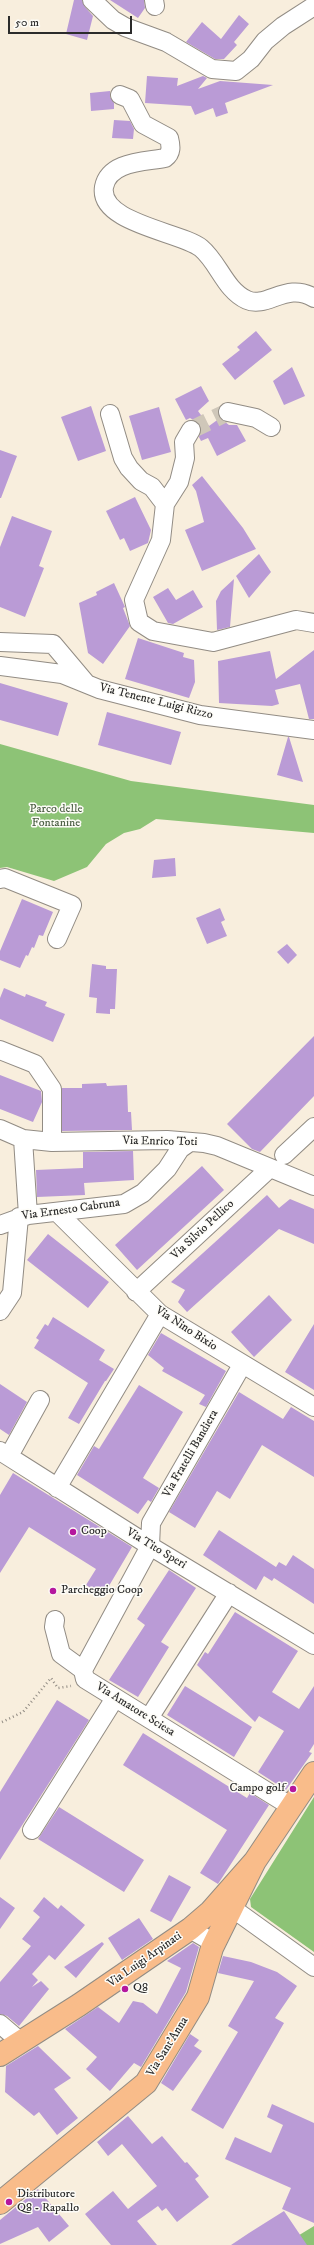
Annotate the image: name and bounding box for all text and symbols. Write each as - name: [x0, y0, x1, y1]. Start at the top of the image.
- scale bar: [10, 8, 134, 34]
- text: 50 m: [15, 15, 39, 30]
- street label: Via Tenente Luigi Rizzo: [98, 681, 214, 723]
- park label: Parco delle Fontanine: [29, 803, 83, 831]
- street label: Via Enrico Toti: [123, 1134, 197, 1150]
- street label: Via Ernesto Cabruna: [21, 1196, 121, 1224]
- street label: Via Silvio Pellico: [168, 1197, 238, 1263]
- street label: Via Nino Bixio: [152, 1304, 220, 1354]
- street label: Via Fratelli Bandiera: [160, 1408, 222, 1500]
- place label: Coop: [81, 1525, 107, 1539]
- street label: Via Tito Speri: [123, 1525, 189, 1573]
- marker: Coop: [68, 1527, 78, 1537]
- place label: Parcheggio Coop: [61, 1584, 143, 1598]
- marker: Parcheggio Coop: [48, 1586, 58, 1596]
- street label: Via Amatore Sciesa: [93, 1680, 177, 1740]
- place label: Campo golf: [229, 1782, 285, 1796]
- marker: Campo golf: [288, 1784, 298, 1794]
- street label: Via Luigi Arpinati: [105, 1929, 185, 1991]
- place label: Q8: [133, 1982, 148, 1996]
- marker: Q8: [120, 1984, 130, 1994]
- street label: Via Sant'Anna: [144, 2014, 192, 2080]
- place label: Distributore Q8 - Rapallo: [17, 2188, 79, 2216]
- marker: Distributore Q8 - Rapallo: [4, 2197, 14, 2207]

